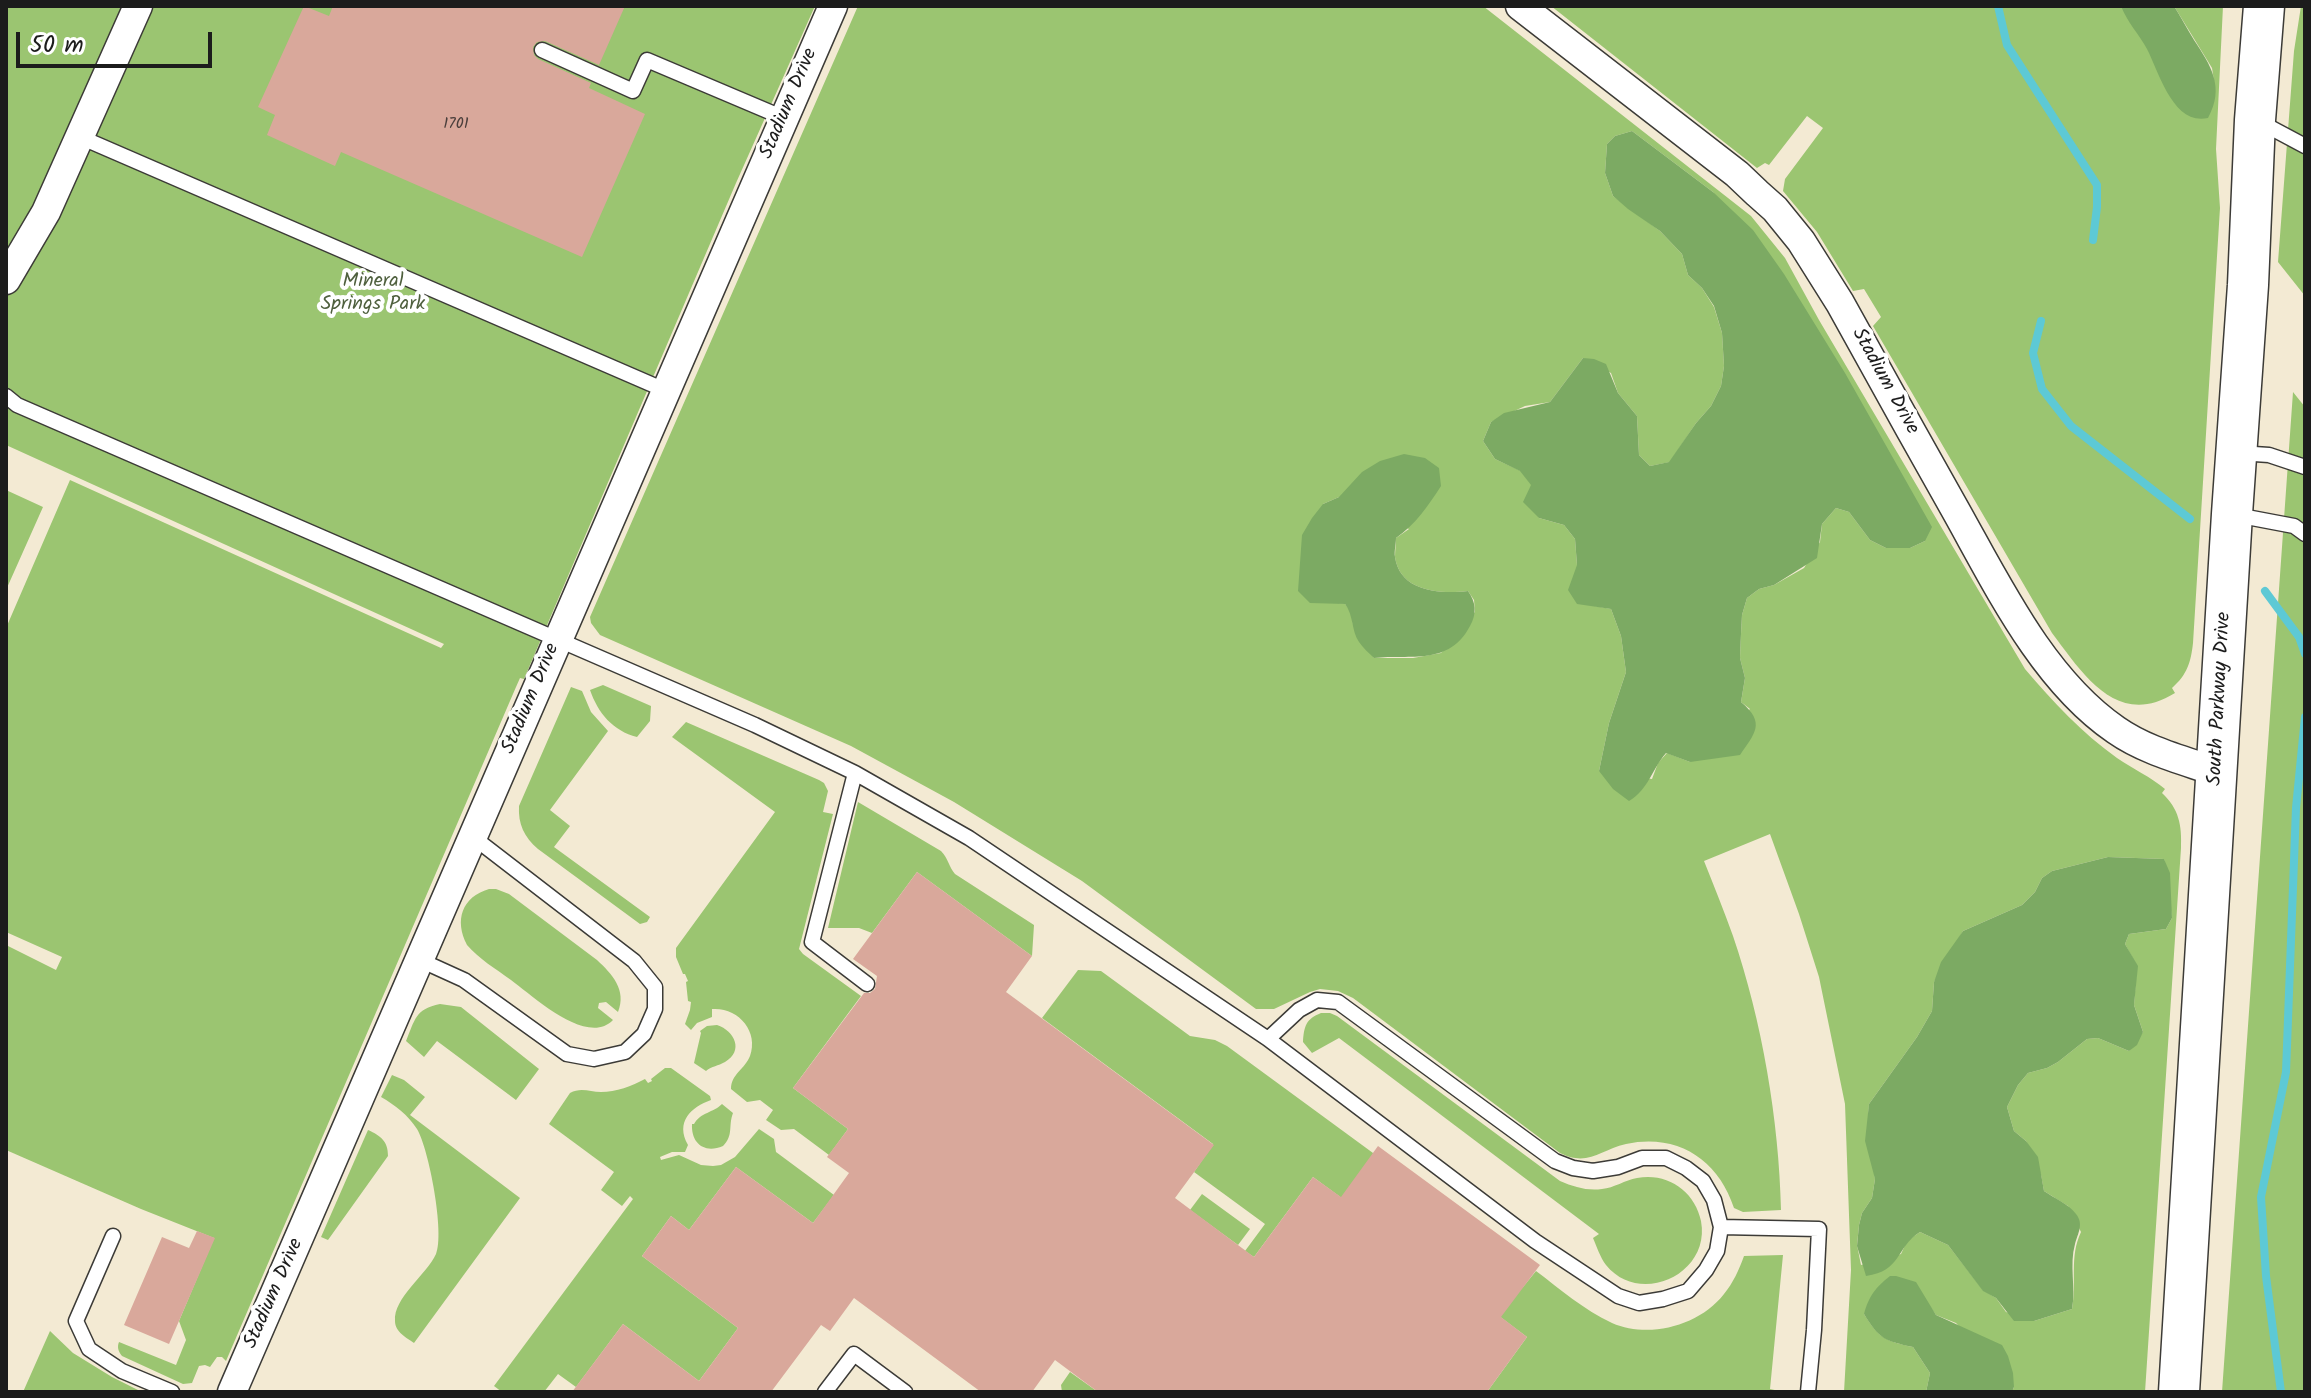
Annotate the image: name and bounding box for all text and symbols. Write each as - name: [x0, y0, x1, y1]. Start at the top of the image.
- scale bar: [20, 16, 216, 66]
- text: 50 m: [30, 26, 84, 65]
- street label: Stadium Drive: [756, 45, 824, 163]
- house number: 1701: [443, 115, 469, 135]
- park label: Mineral Springs Park: [321, 271, 425, 318]
- street label: Stadium Drive: [1845, 325, 1923, 439]
- street label: South Parkway Drive: [2204, 612, 2238, 786]
- street label: Stadium Drive: [498, 640, 566, 758]
- street label: Stadium Drive: [240, 1235, 310, 1353]

